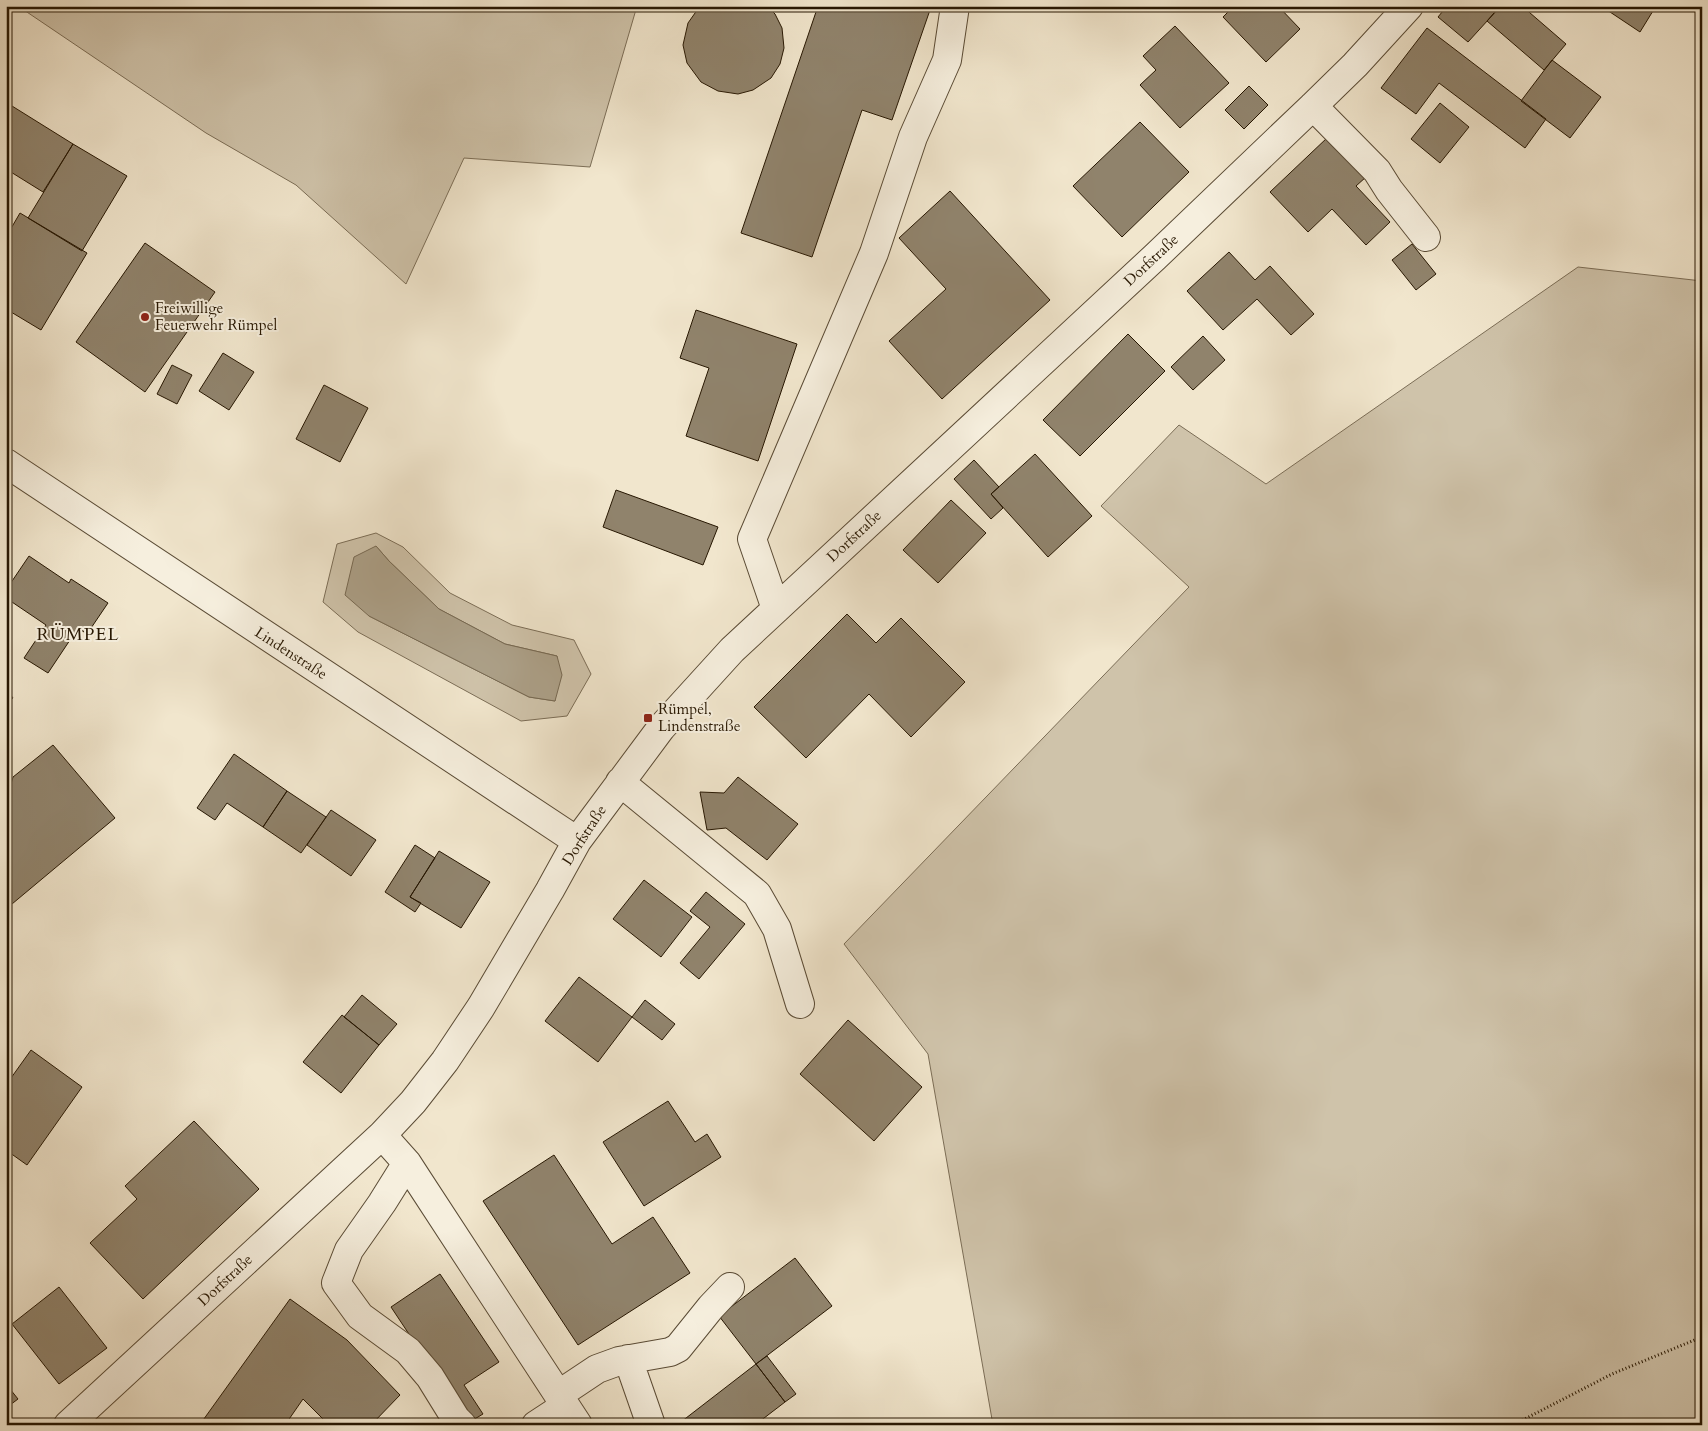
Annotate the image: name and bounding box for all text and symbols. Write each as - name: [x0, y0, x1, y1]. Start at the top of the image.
- street label: Dorfstraße: [1119, 229, 1183, 290]
- place label: Freiwillige Feuerwehr Rümpel: [155, 298, 278, 335]
- marker: Freiwillige Feuerwehr Rümpel: [139, 311, 151, 323]
- street label: Dorfstraße: [822, 505, 886, 566]
- district label: RÜMPEL: [37, 622, 119, 647]
- street label: Lindenstraße: [251, 622, 331, 684]
- place label: Rümpel, Lindenstraße: [658, 699, 741, 736]
- marker: Rümpel, Lindenstraße: [642, 712, 654, 724]
- street label: Dorfstraße: [557, 801, 611, 869]
- street label: Dorfstraße: [193, 1249, 257, 1310]

